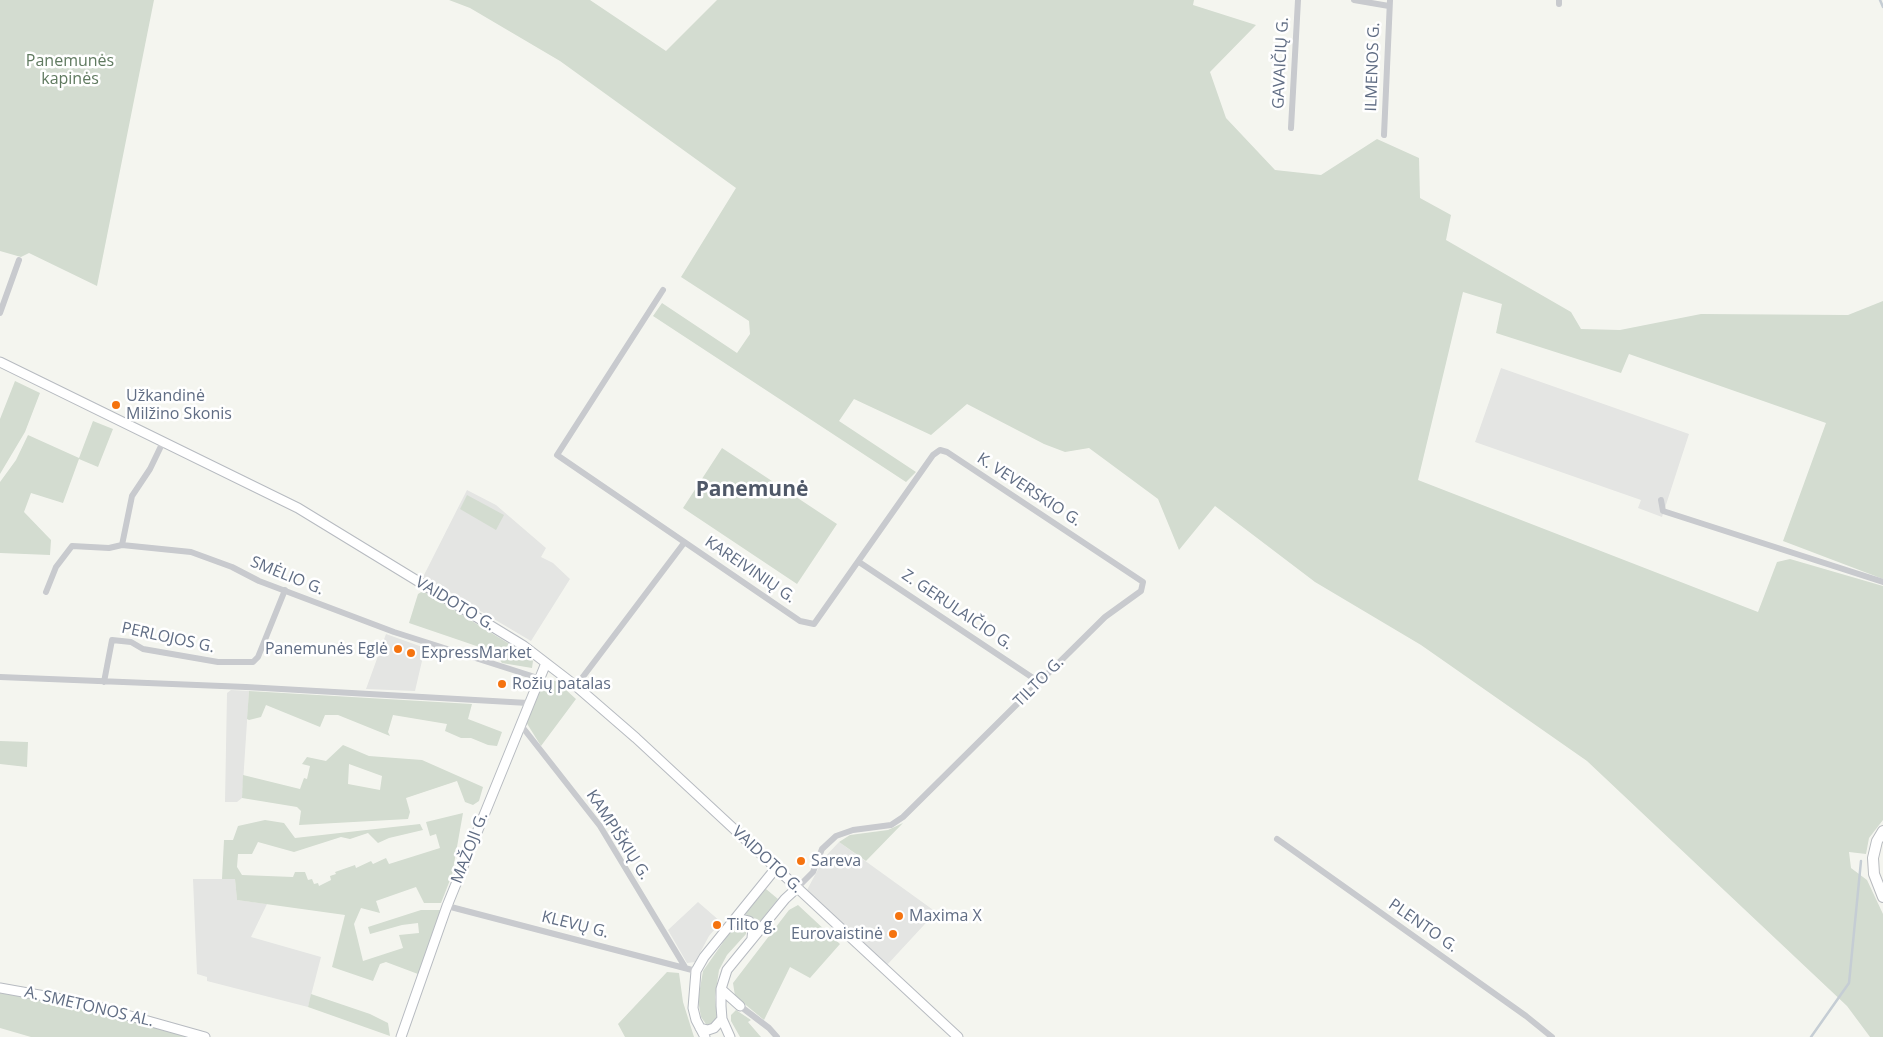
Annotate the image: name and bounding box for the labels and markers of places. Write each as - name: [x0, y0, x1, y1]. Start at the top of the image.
- place label: Užkandinė Milžino Skonis: [126, 386, 232, 424]
- marker: Užkandinė Milžino Skonis: [110, 399, 122, 411]
- place label: Panemunės Eglė: [265, 639, 388, 659]
- marker: Panemunės Eglė: [392, 643, 404, 655]
- place label: ExpressMarket: [421, 643, 532, 663]
- marker: ExpressMarket: [405, 647, 417, 659]
- place label: Rožių patalas: [512, 674, 611, 694]
- marker: Rožių patalas: [496, 678, 508, 690]
- place label: Sareva: [811, 851, 861, 871]
- marker: Sareva: [795, 855, 807, 867]
- place label: Maxima X: [909, 906, 982, 926]
- marker: Maxima X: [893, 910, 905, 922]
- place label: Tilto g.: [727, 915, 776, 935]
- marker: Tilto g.: [711, 919, 723, 931]
- place label: Eurovaistinė: [791, 924, 883, 944]
- marker: Eurovaistinė: [887, 928, 899, 940]

